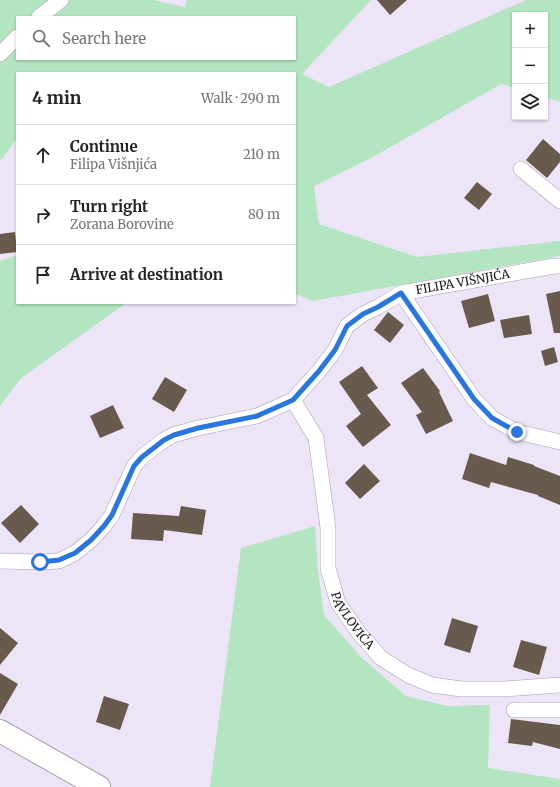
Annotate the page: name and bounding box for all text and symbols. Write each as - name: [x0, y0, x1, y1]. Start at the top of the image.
- map controls: [512, 12, 548, 120]
- button: +: [512, 12, 548, 48]
- search box: [16, 16, 296, 60]
- icon: search: [30, 27, 52, 49]
- text: Search here: [62, 29, 146, 48]
- button: −: [512, 48, 548, 84]
- button: layers: [512, 84, 548, 120]
- text: 4 min: [32, 87, 81, 109]
- text: Walk · 290 m: [201, 90, 280, 107]
- text: Continue: [70, 137, 138, 156]
- icon: ahead: [32, 144, 54, 166]
- text: 210 m: [243, 146, 280, 163]
- text: Filipa Višnjića: [70, 156, 157, 173]
- text: Turn right: [70, 197, 148, 216]
- icon: right: [32, 204, 54, 226]
- text: 80 m: [248, 206, 280, 223]
- text: Zorana Borovine: [70, 216, 174, 233]
- icon: arrive: [32, 264, 54, 286]
- text: Arrive at destination: [70, 265, 223, 284]
- street label: FILIPA VIŠNJIĆA: [414, 266, 511, 297]
- route end: [508, 423, 526, 441]
- route start: [31, 553, 49, 571]
- street label: PAVLOVIĆA: [328, 590, 378, 653]

